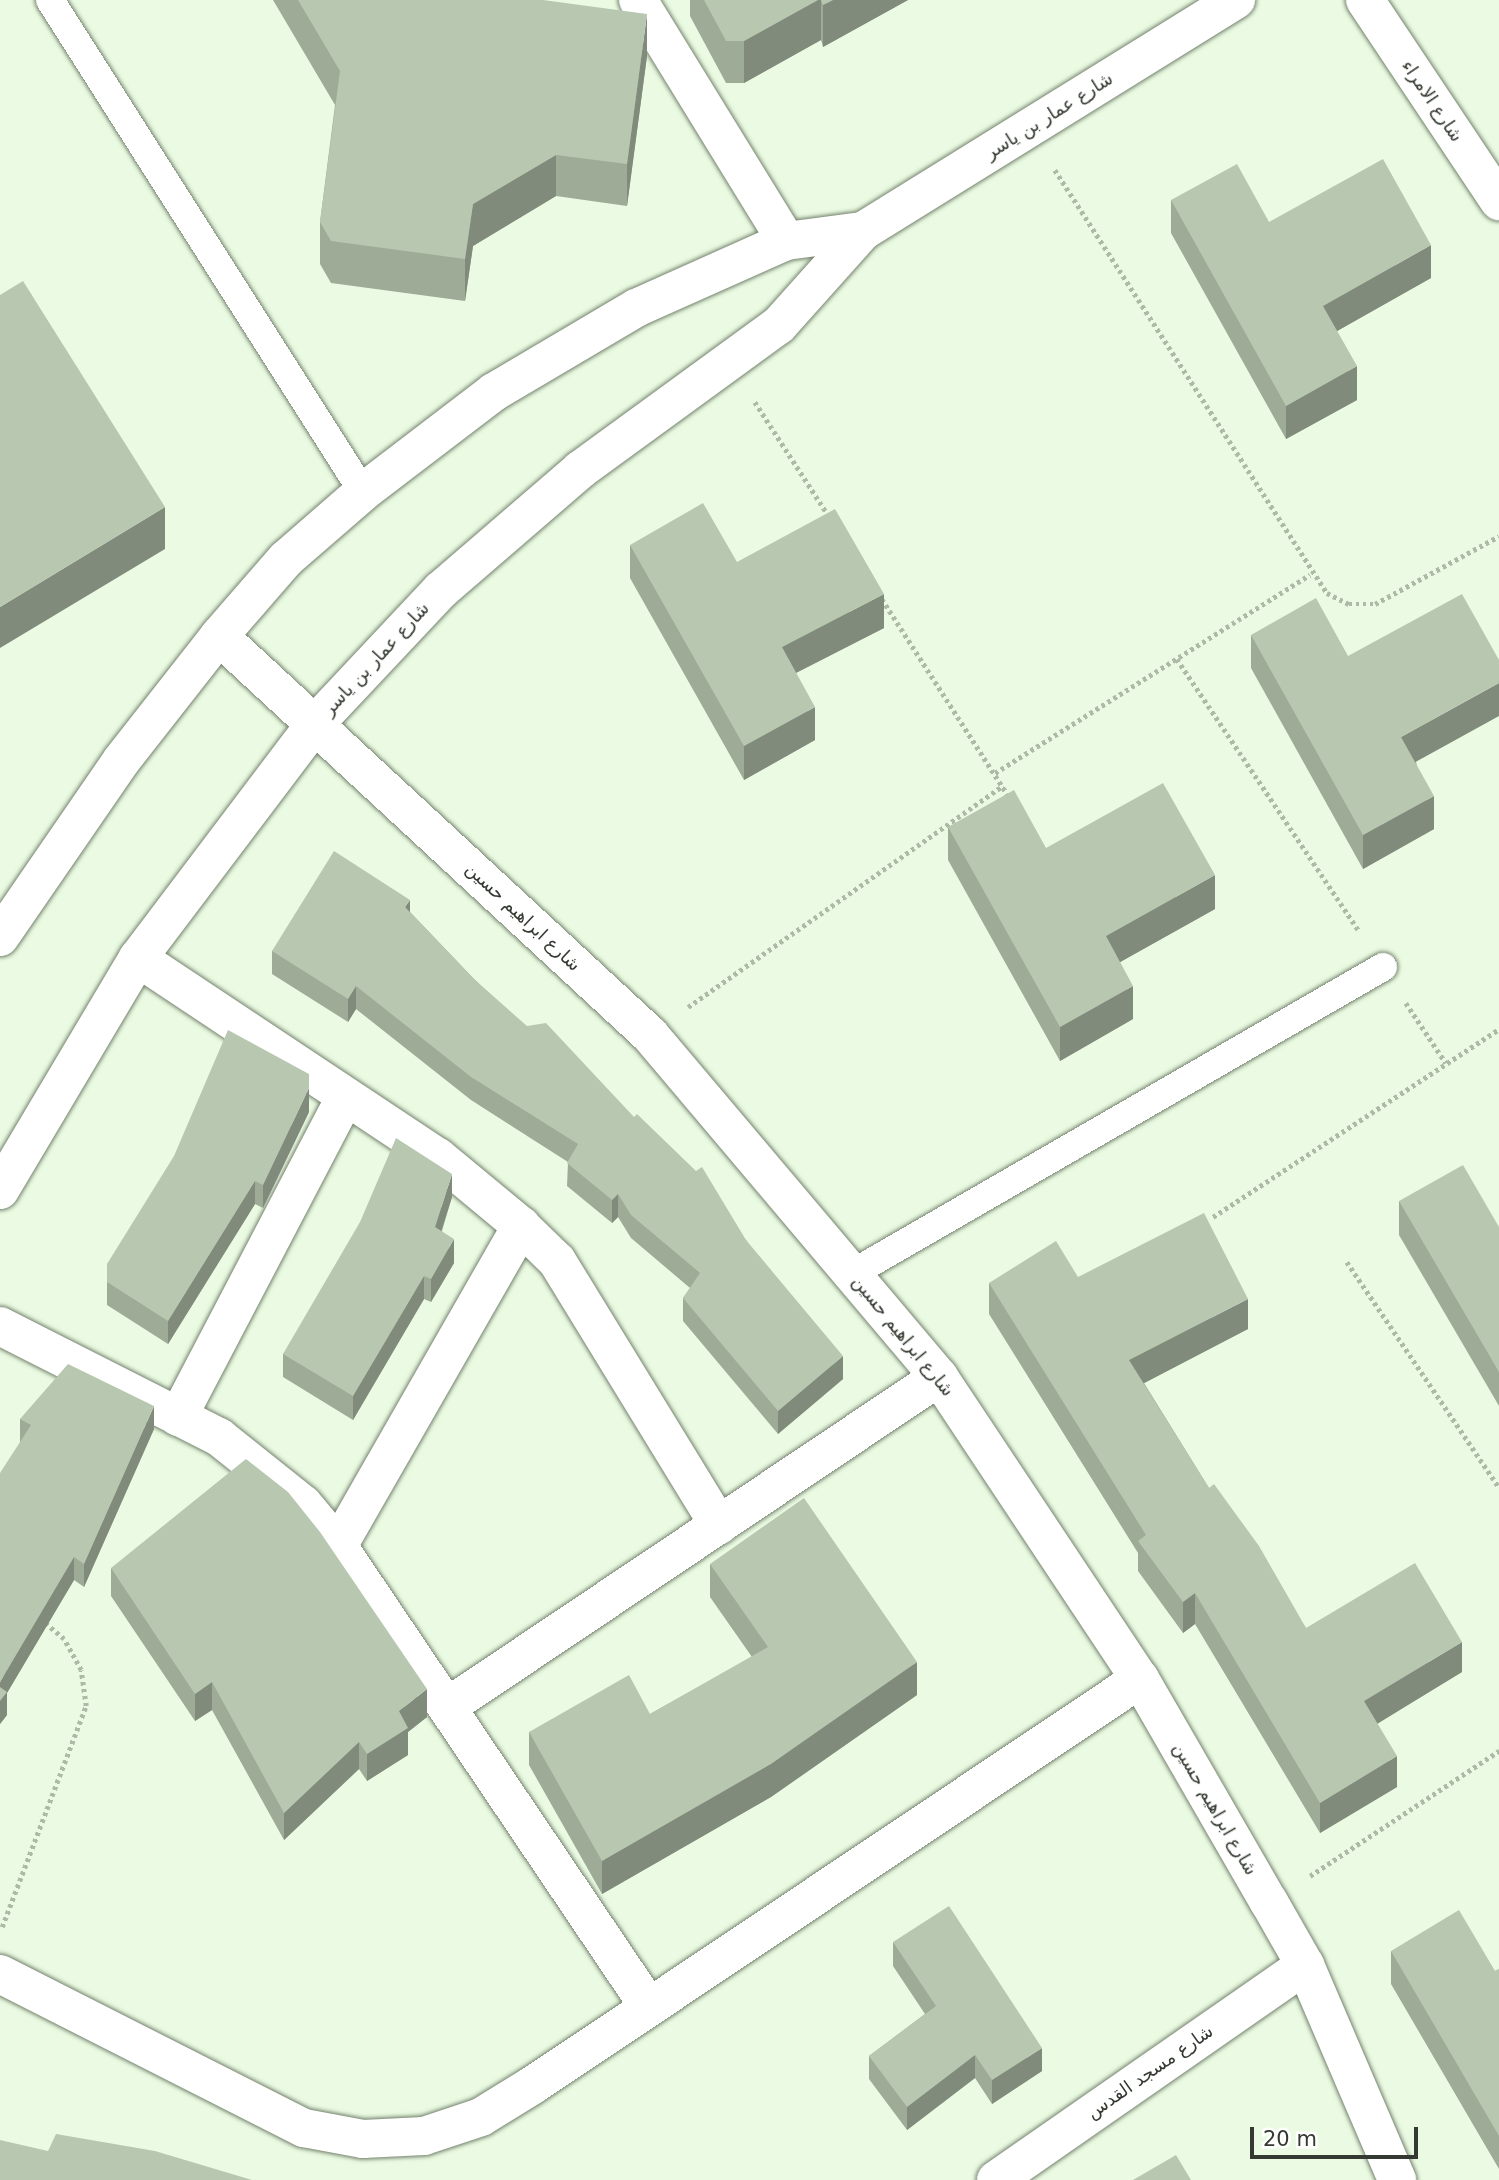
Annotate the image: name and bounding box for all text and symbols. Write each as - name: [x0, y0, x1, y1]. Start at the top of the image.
- street label: شارع الامراء: [1397, 56, 1467, 146]
- street label: شارع عمار بن ياسر: [981, 68, 1117, 164]
- street label: شارع عمار بن ياسر: [318, 598, 434, 720]
- street label: شارع ابراهيم حسين: [461, 858, 585, 976]
- street label: شارع ابراهيم حسين: [848, 1271, 958, 1401]
- street label: شارع ابراهيم حسين: [1168, 1739, 1262, 1879]
- street label: شارع مسجد القدس: [1083, 2020, 1217, 2124]
- scale bar: [1254, 2114, 1422, 2158]
- text: 20 m: [1263, 2127, 1317, 2151]

